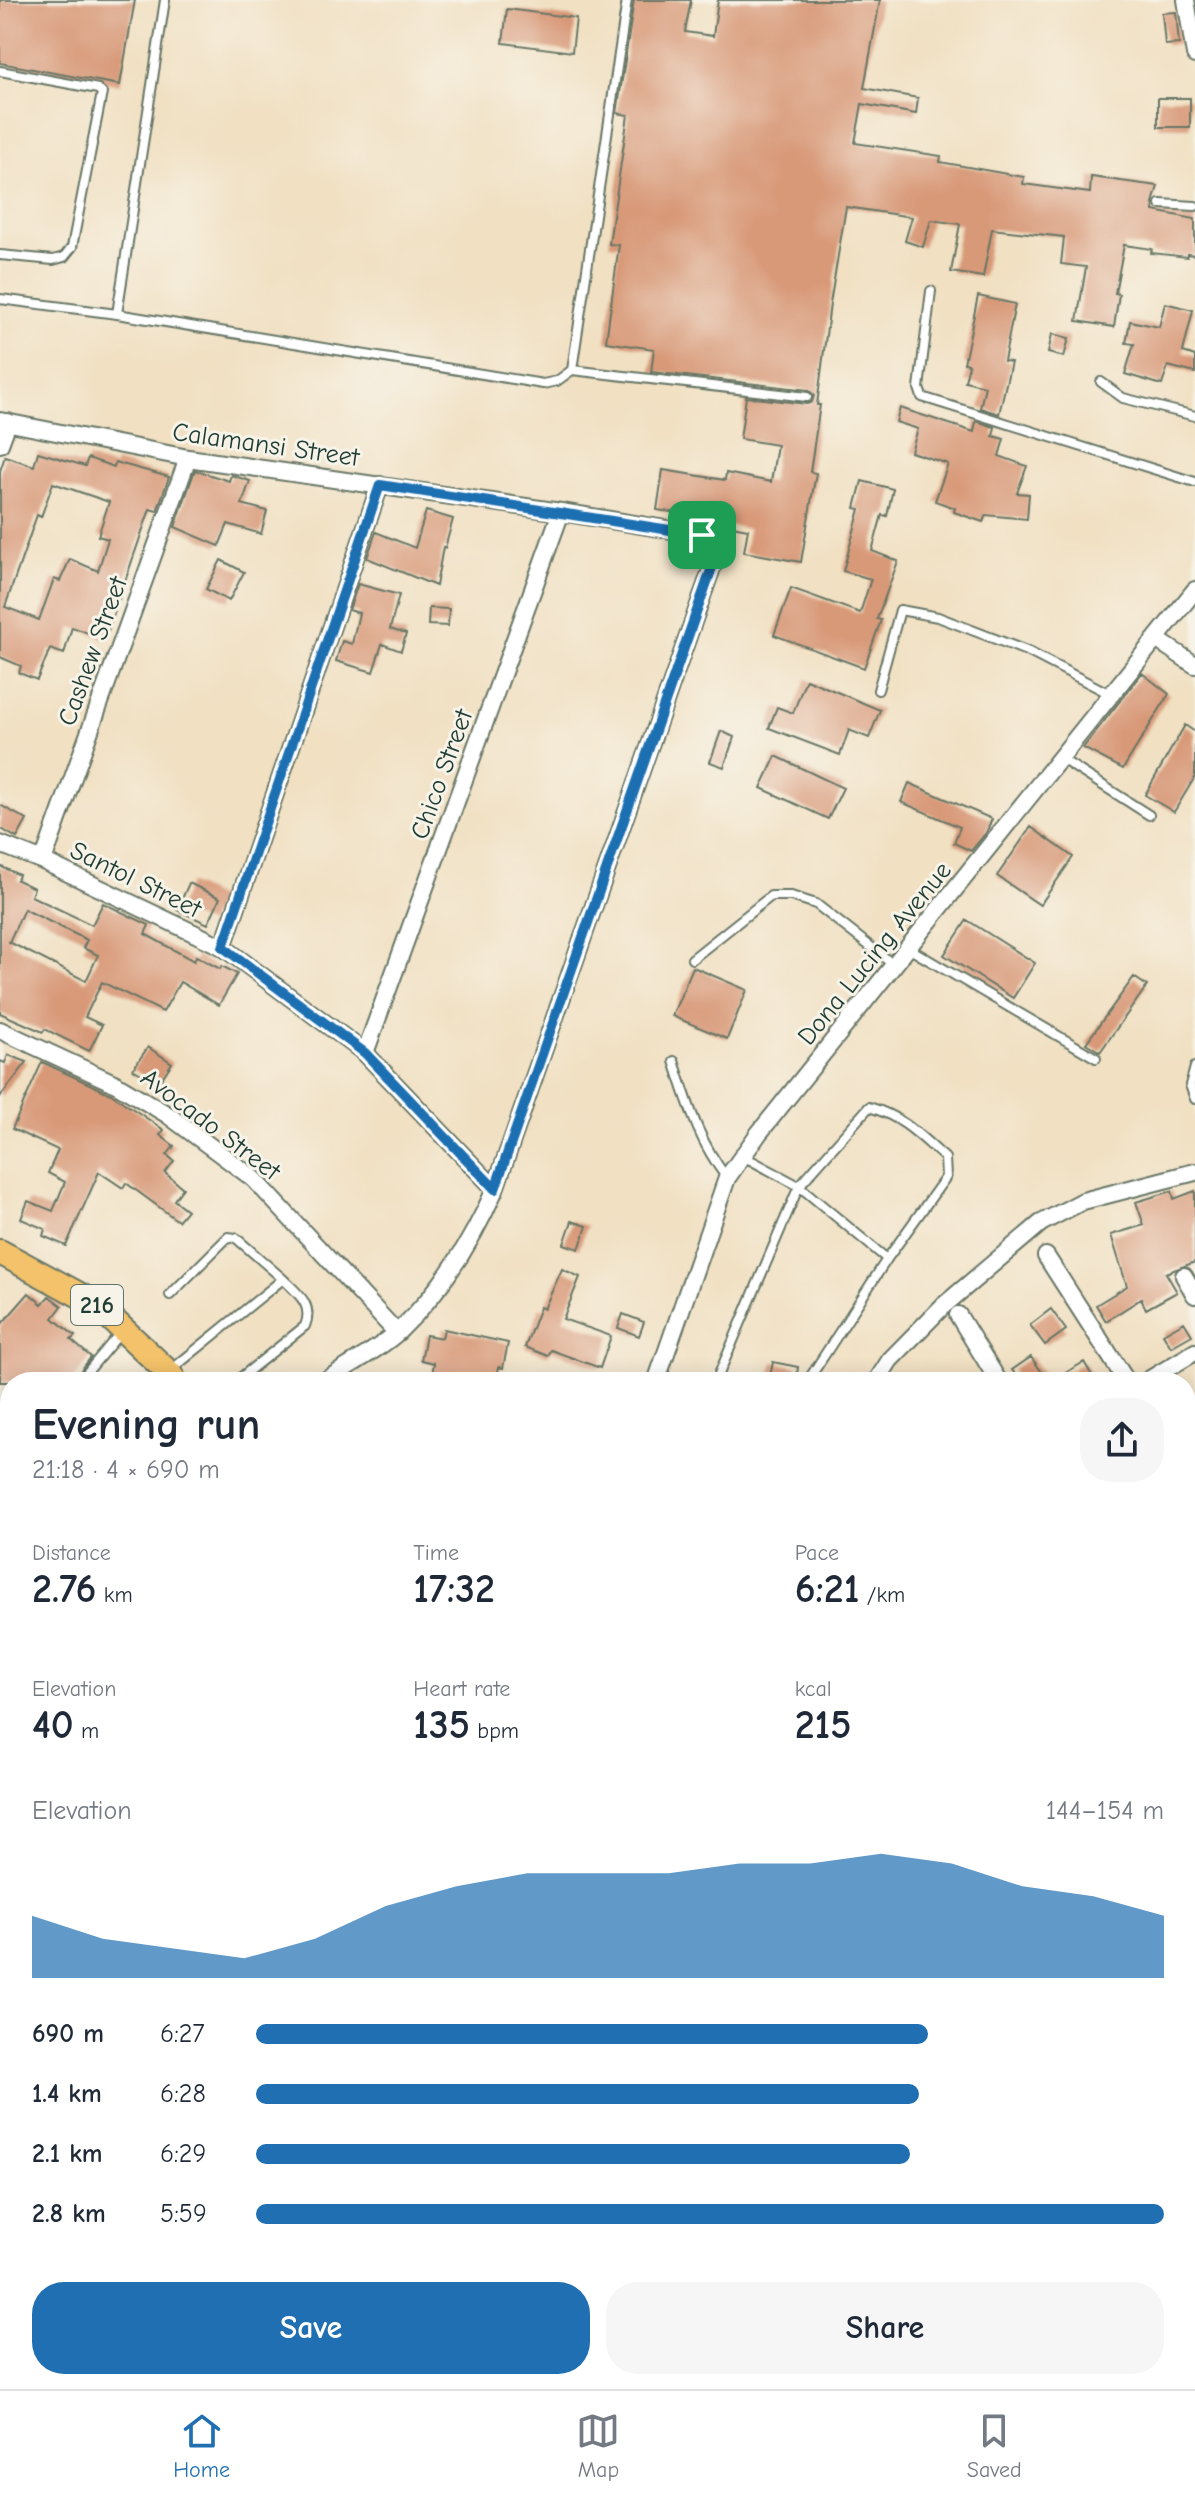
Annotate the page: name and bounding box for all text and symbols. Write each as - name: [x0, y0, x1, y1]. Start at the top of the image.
- street label: Calamansi Street: [171, 417, 363, 473]
- pin: [668, 501, 736, 569]
- icon: arrive: [680, 513, 724, 557]
- street label: Cashew Street: [52, 571, 134, 730]
- street label: Chico Street: [405, 704, 480, 843]
- street label: Santol Street: [65, 835, 207, 925]
- street label: Dona Lucing Avenue: [792, 856, 958, 1051]
- street label: Avocado Street: [135, 1063, 287, 1188]
- road number: 216: [71, 1285, 123, 1325]
- button: share: [1080, 1398, 1164, 1482]
- text: Evening run: [32, 1399, 260, 1450]
- text: 21:18 · 4 × 690 m: [32, 1455, 220, 1485]
- text: Distance: [32, 1540, 111, 1566]
- text: Time: [413, 1540, 459, 1566]
- text: Pace: [795, 1540, 839, 1566]
- text: 2.76: [32, 1566, 96, 1612]
- text: 17:32: [413, 1566, 495, 1612]
- text: 6:21: [795, 1566, 860, 1612]
- text: km: [96, 1582, 133, 1608]
- text: /km: [860, 1582, 905, 1608]
- text: Elevation: [32, 1676, 116, 1702]
- text: Heart rate: [413, 1676, 510, 1702]
- text: kcal: [795, 1676, 832, 1702]
- text: 40: [32, 1702, 74, 1748]
- text: 135: [413, 1702, 470, 1748]
- text: 215: [795, 1702, 852, 1748]
- text: m: [74, 1718, 99, 1744]
- text: bpm: [470, 1718, 519, 1744]
- text: Elevation: [32, 1796, 132, 1826]
- text: 144–154 m: [1046, 1796, 1164, 1826]
- text: 690 m: [32, 2019, 104, 2049]
- text: 6:27: [160, 2019, 205, 2049]
- text: 1.4 km: [32, 2079, 102, 2109]
- text: 6:28: [160, 2079, 206, 2109]
- text: 2.1 km: [32, 2139, 103, 2169]
- text: 6:29: [160, 2139, 206, 2169]
- text: 2.8 km: [32, 2199, 106, 2229]
- text: 5:59: [160, 2199, 207, 2229]
- button: Save: [32, 2282, 590, 2374]
- button: Share: [606, 2282, 1164, 2374]
- tab: Home: [173, 2409, 230, 2483]
- tab: Map: [576, 2409, 620, 2483]
- tab: Saved: [967, 2409, 1022, 2483]

